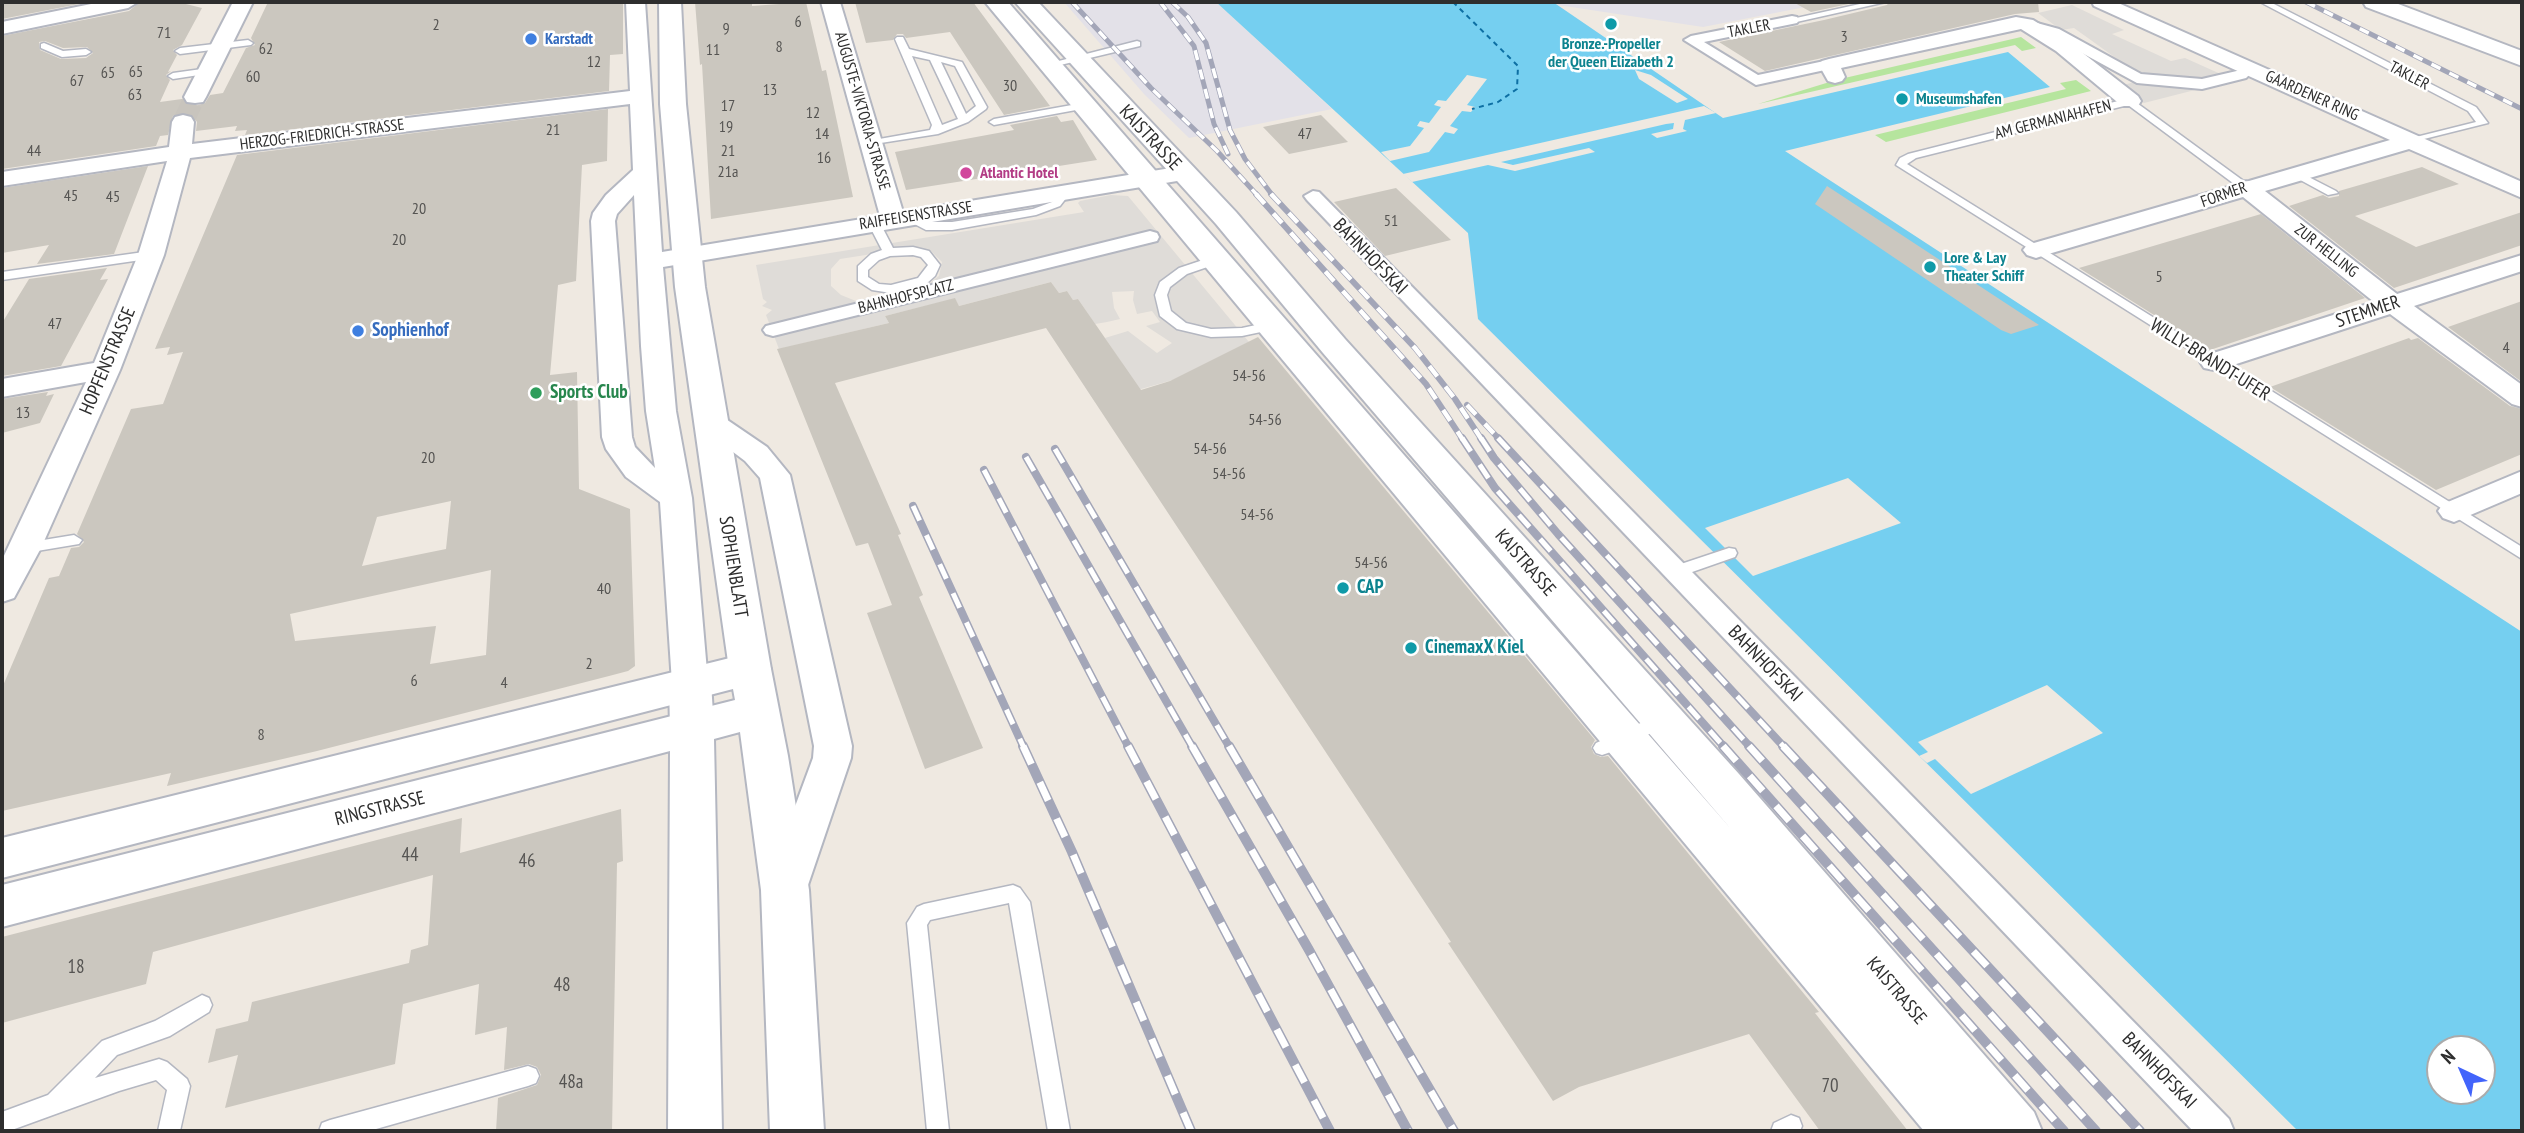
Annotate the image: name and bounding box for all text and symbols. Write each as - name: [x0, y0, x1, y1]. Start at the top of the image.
- house number: 6: [794, 12, 802, 32]
- house number: 2: [432, 15, 440, 35]
- street label: TAKLER: [1726, 15, 1772, 43]
- marker: Bronze.-Propeller der Queen Elizabeth 2: [1603, 16, 1619, 32]
- house number: 9: [722, 19, 730, 39]
- house number: 71: [157, 23, 171, 43]
- house number: 3: [1840, 27, 1848, 47]
- place label: Karstadt: [545, 29, 593, 49]
- street label: AUGUSTE-VIKTORIA-STRASSE: [830, 30, 894, 192]
- marker: Karstadt: [523, 31, 539, 47]
- place label: Bronze.-Propeller der Queen Elizabeth 2: [1548, 34, 1674, 72]
- house number: 8: [775, 37, 783, 57]
- house number: 62: [259, 39, 273, 59]
- house number: 11: [706, 40, 720, 60]
- house number: 12: [587, 52, 601, 72]
- street label: TAKLER: [2386, 57, 2432, 95]
- house number: 65: [129, 62, 143, 82]
- house number: 65: [101, 63, 115, 83]
- house number: 60: [246, 67, 260, 87]
- street label: GAARDENER RING: [2262, 67, 2362, 125]
- house number: 67: [70, 71, 84, 91]
- house number: 30: [1003, 76, 1017, 96]
- house number: 13: [763, 80, 777, 100]
- house number: 63: [128, 85, 142, 105]
- place label: Museumshafen: [1916, 89, 2002, 109]
- marker: Museumshafen: [1894, 91, 1910, 107]
- house number: 17: [721, 96, 735, 116]
- street label: AM GERMANIAHAFEN: [1993, 96, 2113, 144]
- street label: KAISTRASSE: [1114, 101, 1186, 175]
- house number: 12: [806, 103, 820, 123]
- street label: HERZOG-FRIEDRICH-STRASSE: [239, 115, 405, 155]
- house number: 19: [719, 117, 733, 137]
- house number: 21: [546, 120, 560, 140]
- house number: 14: [815, 124, 829, 144]
- house number: 47: [1298, 124, 1312, 144]
- house number: 44: [27, 141, 41, 161]
- house number: 21: [721, 141, 735, 161]
- house number: 16: [817, 148, 831, 168]
- house number: 21a: [718, 162, 738, 182]
- place label: Atlantic Hotel: [980, 163, 1058, 183]
- marker: Atlantic Hotel: [958, 165, 974, 181]
- street label: FORMER: [2198, 178, 2250, 212]
- house number: 45: [64, 186, 78, 206]
- house number: 45: [106, 187, 120, 207]
- street label: RAIFFEISENSTRASSE: [858, 198, 974, 234]
- house number: 20: [412, 199, 426, 219]
- house number: 51: [1384, 211, 1398, 231]
- street label: BAHNHOFSKAI: [1328, 214, 1412, 300]
- street label: ZUR HELLING: [2290, 220, 2362, 282]
- house number: 20: [392, 230, 406, 250]
- place label: Lore & Lay Theater Schiff: [1944, 248, 2024, 286]
- marker: Lore & Lay Theater Schiff: [1922, 259, 1938, 275]
- house number: 5: [2155, 267, 2163, 287]
- street label: BAHNHOFSPLATZ: [856, 276, 956, 318]
- street label: STEMMER: [2333, 291, 2403, 333]
- street label: HOPFENSTRASSE: [75, 304, 141, 418]
- house number: 47: [48, 314, 62, 334]
- street label: WILLY-BRANDT-UFER: [2146, 314, 2274, 406]
- place label: Sophienhof: [372, 320, 449, 342]
- marker: Sophienhof: [350, 323, 366, 339]
- house number: 4: [2502, 338, 2510, 358]
- house number: 54-56: [1232, 366, 1266, 386]
- place label: Sports Club: [550, 382, 628, 404]
- marker: Sports Club: [528, 385, 544, 401]
- house number: 13: [16, 403, 30, 423]
- house number: 54-56: [1248, 410, 1282, 430]
- house number: 54-56: [1193, 439, 1227, 459]
- house number: 20: [421, 448, 435, 468]
- house number: 54-56: [1212, 464, 1246, 484]
- house number: 54-56: [1240, 505, 1274, 525]
- street label: SOPHIENBLATT: [714, 515, 752, 619]
- street label: KAISTRASSE: [1490, 525, 1560, 601]
- house number: 54-56: [1354, 553, 1388, 573]
- place label: CAP: [1357, 577, 1384, 599]
- house number: 40: [597, 579, 611, 599]
- marker: CAP: [1335, 580, 1351, 596]
- street label: BAHNHOFSKAI: [1723, 621, 1807, 707]
- place label: CinemaxX Kiel: [1425, 637, 1524, 659]
- marker: CinemaxX Kiel: [1403, 640, 1419, 656]
- house number: 2: [585, 654, 593, 674]
- house number: 6: [410, 671, 418, 691]
- house number: 4: [500, 673, 508, 693]
- house number: 8: [257, 725, 265, 745]
- street label: RINGSTRASSE: [333, 787, 427, 831]
- house number: 44: [401, 845, 419, 867]
- house number: 46: [518, 851, 536, 873]
- street label: KAISTRASSE: [1861, 953, 1931, 1029]
- house number: 18: [67, 957, 85, 979]
- house number: 48: [553, 975, 571, 997]
- street label: BAHNHOFSKAI: [2117, 1028, 2201, 1114]
- north arrow: [2426, 1035, 2496, 1105]
- text: N: [2436, 1044, 2460, 1069]
- house number: 48a: [559, 1072, 583, 1094]
- house number: 70: [1821, 1076, 1839, 1098]

